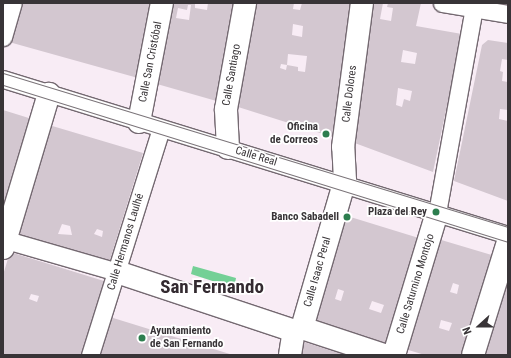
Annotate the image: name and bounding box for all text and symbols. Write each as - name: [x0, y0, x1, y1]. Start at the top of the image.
- street label: Calle San Cristóbal: [137, 20, 165, 104]
- street label: Calle Santiago: [220, 43, 244, 107]
- street label: Calle Dolores: [340, 65, 360, 123]
- place label: Oficina de Correos: [270, 121, 318, 147]
- marker: Oficina de Correos: [321, 129, 331, 139]
- street label: Calle Real: [233, 144, 279, 170]
- street label: Calle Hermanos Laulhé: [105, 192, 147, 292]
- place label: Plaza del Rey: [368, 205, 427, 219]
- marker: Plaza del Rey: [430, 206, 442, 218]
- place label: Banco Sabadell: [271, 210, 339, 224]
- marker: Banco Sabadell: [342, 212, 352, 222]
- street label: Calle Saturnino Montojo: [394, 232, 438, 336]
- street label: Calle Isaac Peral: [302, 235, 334, 309]
- district label: San Fernando: [160, 276, 264, 298]
- north arrow: [459, 306, 499, 346]
- place label: Ayuntamiento de San Fernando: [150, 325, 223, 351]
- text: N: [460, 325, 475, 336]
- marker: Ayuntamiento de San Fernando: [137, 333, 147, 343]

